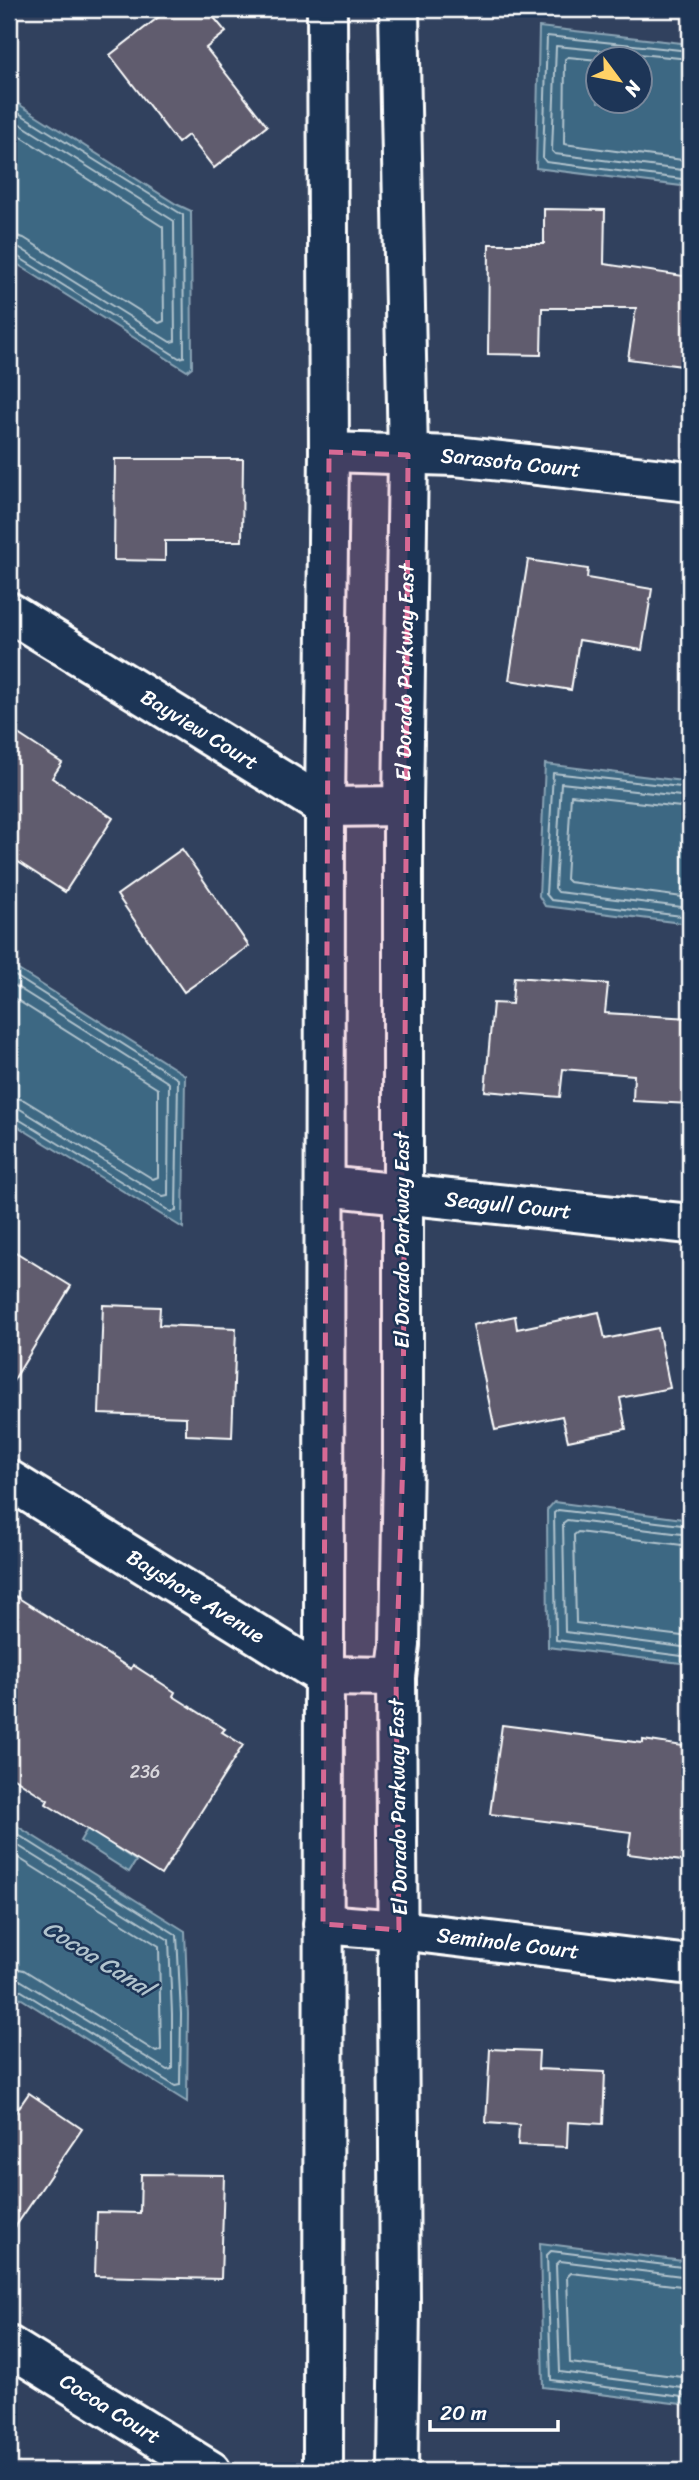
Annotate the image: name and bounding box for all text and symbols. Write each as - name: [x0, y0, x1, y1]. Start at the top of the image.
- north arrow: [584, 46, 654, 116]
- text: N: [615, 74, 651, 104]
- street label: Sarasota Court: [440, 437, 582, 489]
- street label: El Dorado Parkway East: [384, 562, 425, 781]
- street label: Bayview Court: [133, 678, 266, 781]
- street label: El Dorado Parkway East: [383, 1130, 421, 1349]
- street label: Seagull Court: [443, 1180, 573, 1231]
- street label: Bayshore Avenue: [119, 1539, 273, 1654]
- street label: El Dorado Parkway East: [377, 1697, 419, 1916]
- house number: 236: [130, 1756, 160, 1788]
- water label: Cocoa Canal: [35, 1908, 165, 2011]
- street label: Seminole Court: [435, 1916, 581, 1970]
- street label: Cocoa Court: [52, 2363, 169, 2455]
- scale bar: [430, 2389, 557, 2433]
- text: 20 m: [440, 2394, 487, 2432]

